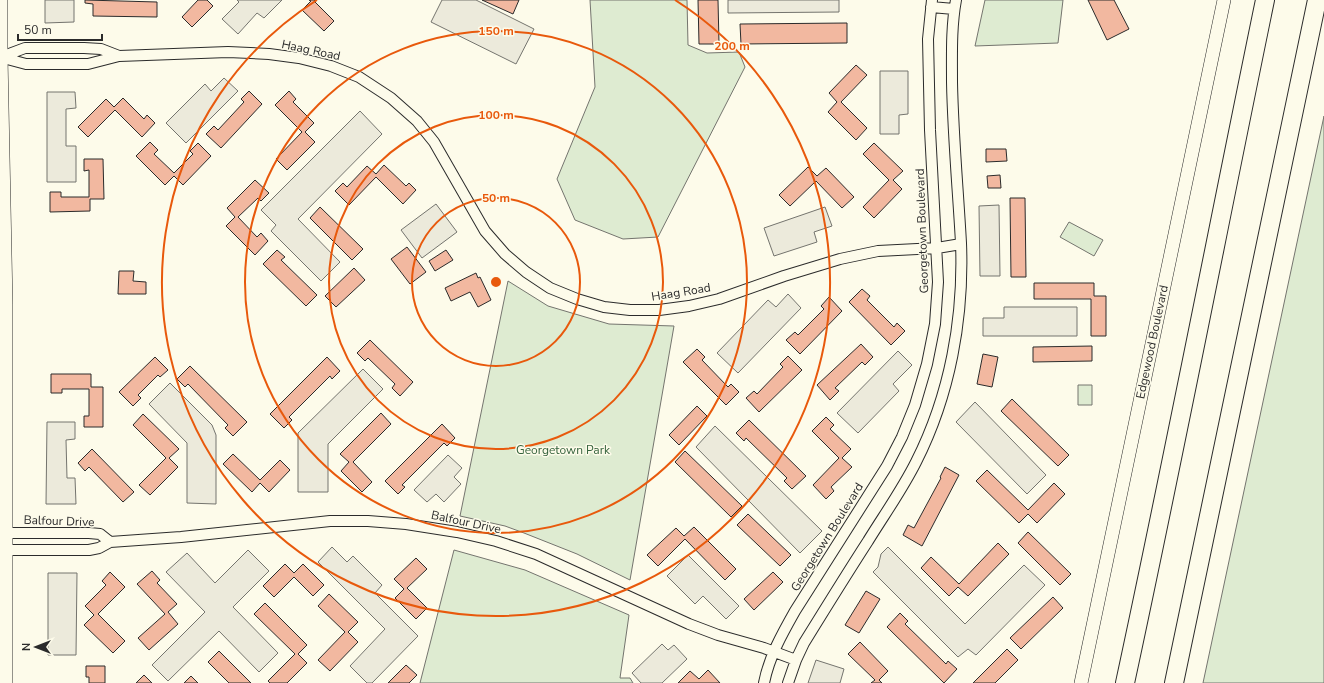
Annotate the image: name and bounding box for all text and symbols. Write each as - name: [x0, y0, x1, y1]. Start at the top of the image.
- scale bar: [18, 16, 102, 42]
- text: 50 m: [24, 22, 52, 38]
- text: 150 m: [478, 23, 514, 39]
- street label: Haag Road: [280, 36, 342, 64]
- text: 200 m: [714, 38, 750, 54]
- text: 100 m: [478, 107, 514, 123]
- street label: Georgetown Boulevard: [912, 168, 932, 294]
- text: 50 m: [482, 190, 510, 206]
- centre of rings: [489, 275, 503, 289]
- street label: Haag Road: [650, 279, 712, 305]
- street label: Edgewood Boulevard: [1132, 284, 1172, 400]
- park label: Georgetown Park: [516, 442, 611, 458]
- street label: Georgetown Boulevard: [787, 480, 867, 594]
- street label: Balfour Drive: [430, 507, 502, 537]
- street label: Balfour Drive: [23, 512, 95, 530]
- north arrow: [16, 627, 56, 667]
- text: N: [19, 643, 34, 651]

